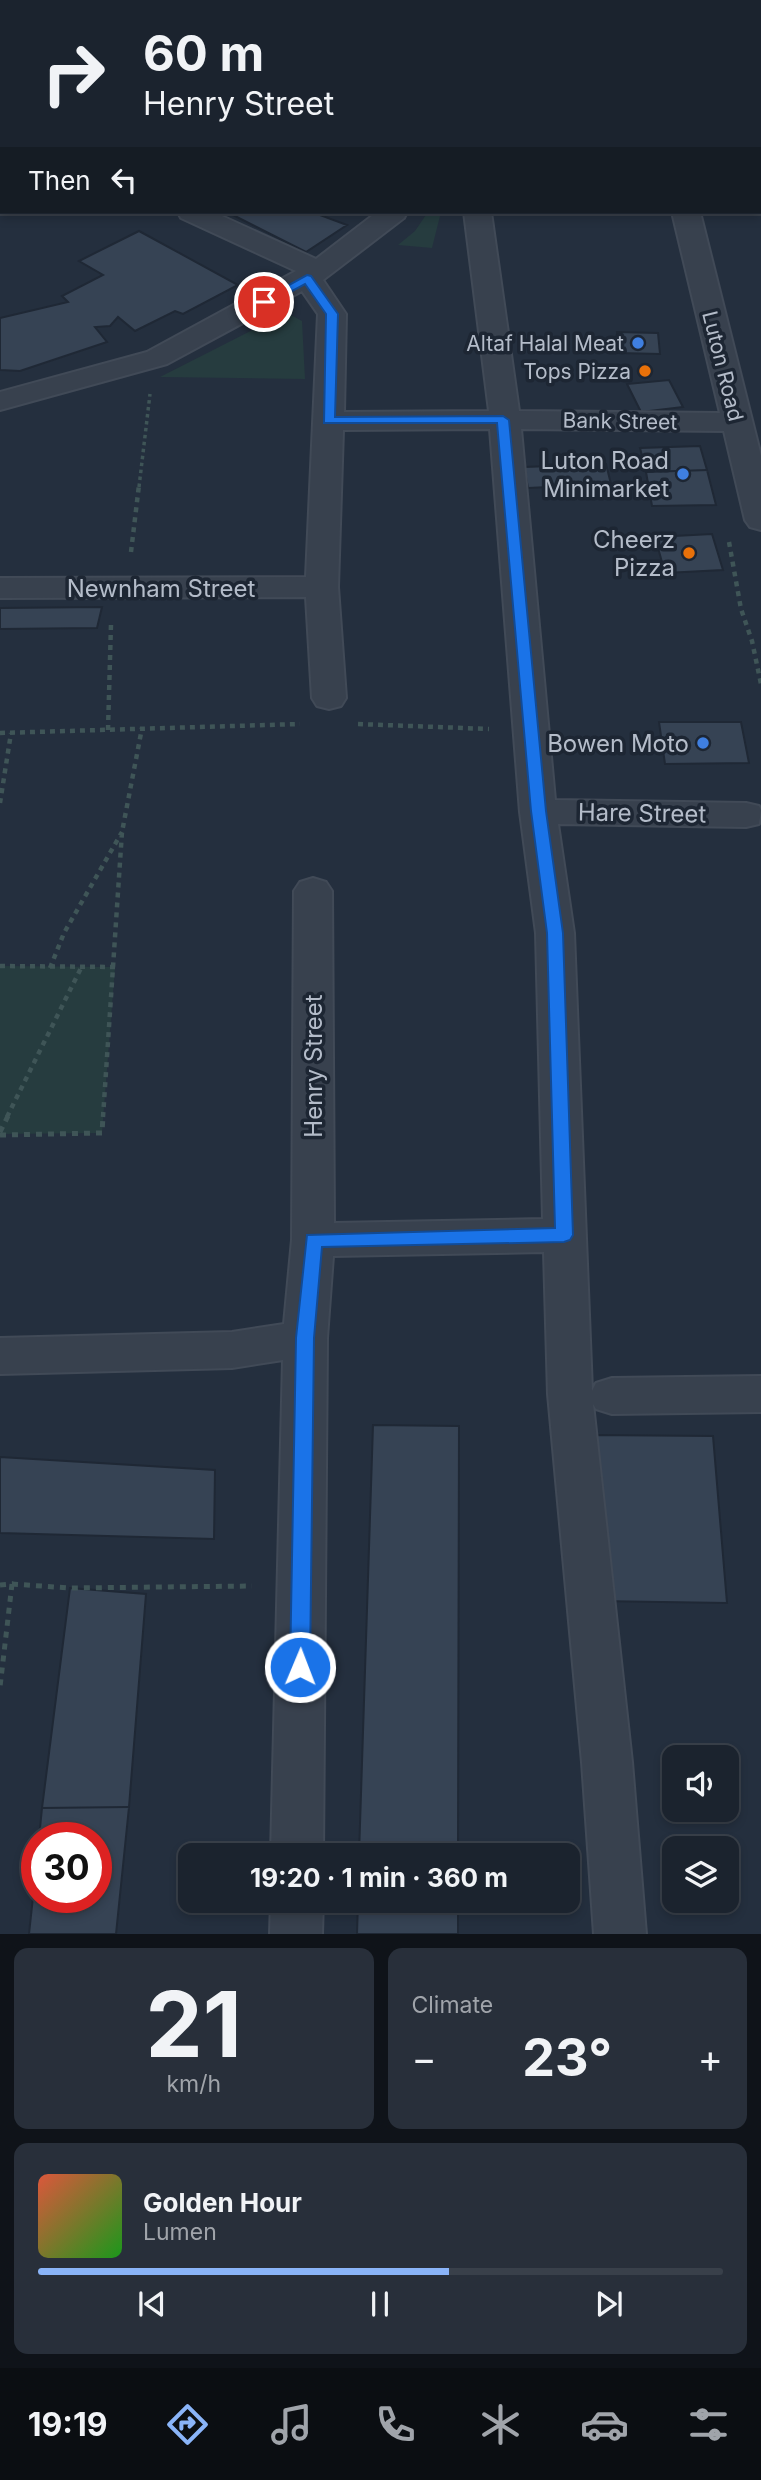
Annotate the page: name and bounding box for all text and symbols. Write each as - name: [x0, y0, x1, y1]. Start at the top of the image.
- text: 60 m: [143, 24, 264, 83]
- icon: right: [28, 28, 119, 119]
- text: Henry Street: [143, 84, 334, 123]
- icon: left: [105, 161, 143, 199]
- text: Then: [28, 165, 91, 196]
- pin: [234, 272, 294, 332]
- icon: arrive: [245, 283, 283, 321]
- street label: Luton Road: [697, 308, 749, 424]
- place label: Altaf Halal Meat: [466, 331, 624, 356]
- marker: Altaf Halal Meat: [630, 335, 646, 351]
- place label: Tops Pizza: [523, 359, 631, 384]
- marker: Tops Pizza: [637, 363, 653, 379]
- street label: Bank Street: [562, 408, 678, 435]
- place label: Luton Road Minimarket: [540, 446, 669, 503]
- marker: Luton Road Minimarket: [675, 466, 691, 482]
- place label: Cheerz Pizza: [593, 525, 675, 582]
- marker: Cheerz Pizza: [681, 545, 697, 561]
- street label: Newnham Street: [67, 574, 255, 603]
- place label: Bowen Moto: [547, 729, 689, 758]
- marker: Bowen Moto: [695, 735, 711, 751]
- street label: Hare Street: [578, 797, 707, 829]
- street label: Henry Street: [299, 994, 328, 1138]
- position arrow: [263, 1630, 337, 1704]
- map controls: [662, 1745, 739, 1913]
- button: sound: [662, 1745, 739, 1822]
- speed limit sign: 30: [21, 1822, 112, 1913]
- button: layers: [662, 1836, 739, 1913]
- text: 19:20 · 1 min · 360 m: [250, 1862, 508, 1893]
- text: 21: [145, 1969, 242, 2079]
- text: Climate: [412, 1991, 493, 2019]
- text: 23°: [522, 2026, 612, 2089]
- text: −: [412, 2035, 437, 2081]
- text: +: [698, 2035, 723, 2081]
- text: km/h: [166, 2070, 221, 2098]
- text: Golden Hour: [143, 2187, 302, 2218]
- text: Lumen: [143, 2218, 217, 2246]
- icon: previous: [133, 2285, 171, 2323]
- icon: pause: [361, 2285, 399, 2323]
- icon: next: [590, 2285, 628, 2323]
- icon: directions: [163, 2400, 212, 2449]
- icon: music: [267, 2400, 316, 2449]
- icon: phone: [371, 2400, 420, 2449]
- icon: climate: [476, 2400, 525, 2449]
- icon: car: [580, 2400, 629, 2449]
- icon: filters: [684, 2400, 733, 2449]
- text: 19:19: [28, 2405, 107, 2444]

